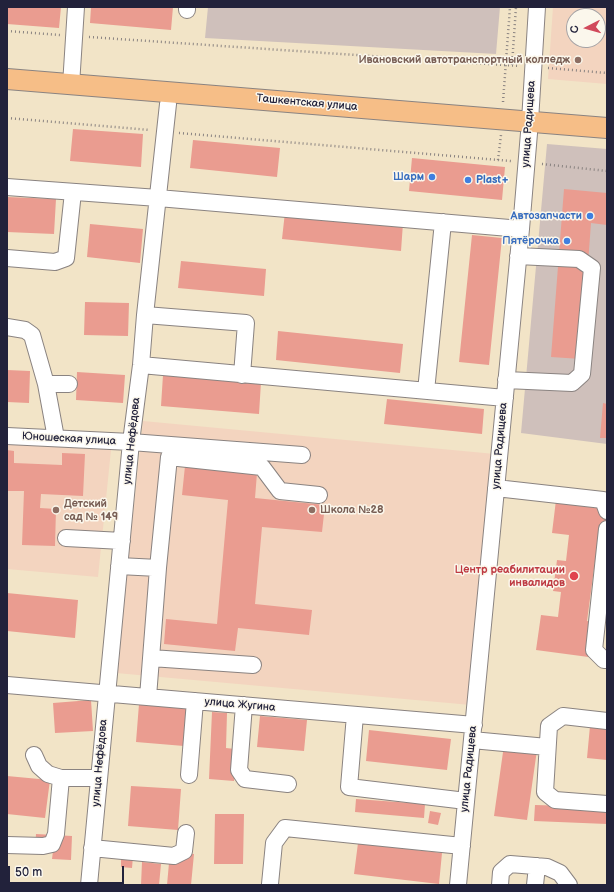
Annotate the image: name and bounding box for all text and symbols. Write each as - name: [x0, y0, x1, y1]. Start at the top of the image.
- north arrow: [566, 8, 606, 48]
- text: С: [568, 25, 581, 34]
- place label: Ивановский автотранспортный колледж: [358, 53, 570, 67]
- marker: Ивановский автотранспортный колледж: [573, 55, 583, 65]
- street label: улица Радищева: [519, 80, 539, 168]
- street label: Ташкентская улица: [256, 92, 358, 114]
- place label: Шарм: [393, 170, 424, 184]
- marker: Шарм: [427, 172, 437, 182]
- place label: Plast+: [476, 173, 509, 187]
- marker: Plast+: [463, 175, 473, 185]
- place label: Автозапчасти: [511, 209, 582, 223]
- marker: Автозапчасти: [585, 211, 595, 221]
- place label: Пятёрочка: [502, 234, 559, 248]
- marker: Пятёрочка: [562, 236, 572, 246]
- street label: улица Нефёдова: [121, 397, 143, 485]
- street label: улица Радищева: [490, 402, 510, 490]
- street label: Юношеская улица: [21, 430, 117, 448]
- place label: Детский сад № 149: [64, 497, 118, 523]
- place label: Школа №28: [320, 503, 384, 517]
- marker: Детский сад № 149: [51, 505, 61, 515]
- marker: Школа №28: [307, 505, 317, 515]
- place label: Центр реабилитации инвалидов: [455, 563, 565, 589]
- marker: Центр реабилитации инвалидов: [568, 570, 580, 582]
- street label: улица Жугина: [204, 695, 276, 715]
- street label: улица Нефёдова: [90, 719, 110, 807]
- street label: улица Радищева: [458, 725, 480, 813]
- scale bar: [10, 858, 126, 884]
- text: 50 m: [15, 865, 42, 880]

